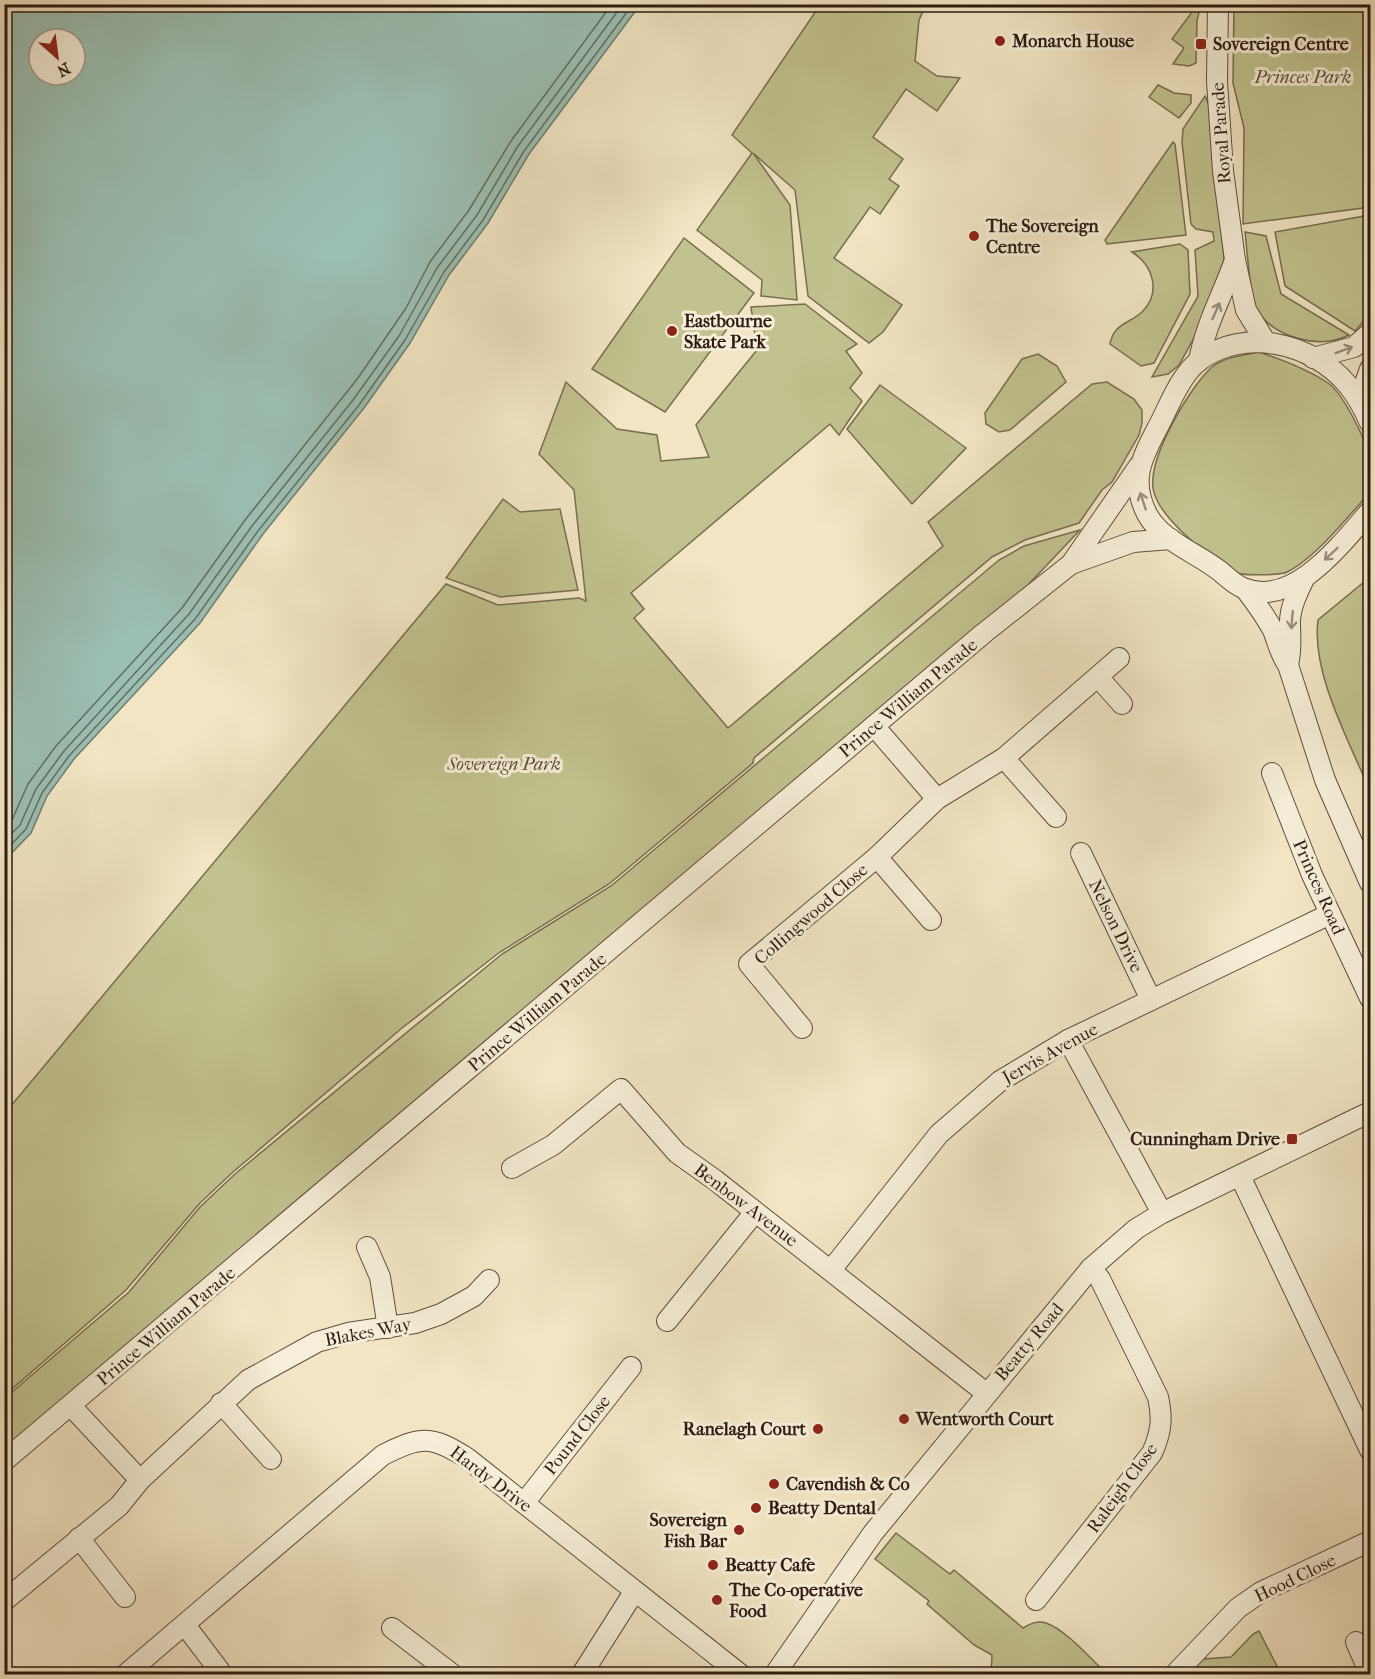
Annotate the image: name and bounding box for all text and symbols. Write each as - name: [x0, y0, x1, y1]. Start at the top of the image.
- north arrow: [27, 27, 87, 87]
- place label: Monarch House: [1011, 31, 1134, 52]
- marker: Monarch House: [993, 34, 1007, 48]
- place label: Sovereign Centre: [1213, 34, 1349, 55]
- marker: Sovereign Centre: [1194, 37, 1208, 51]
- text: N: [53, 59, 74, 81]
- park label: Princes Park: [1254, 67, 1351, 88]
- street label: Royal Parade: [1207, 81, 1236, 184]
- place label: The Sovereign Centre: [985, 216, 1099, 258]
- marker: The Sovereign Centre: [967, 229, 981, 243]
- one-way arrow: [1210, 302, 1222, 320]
- place label: Eastbourne Skate Park: [684, 311, 772, 353]
- marker: Eastbourne Skate Park: [665, 324, 679, 338]
- one-way arrow: [1334, 343, 1353, 354]
- one-way arrow: [1136, 492, 1147, 511]
- one-way arrow: [1323, 547, 1338, 561]
- one-way arrow: [1286, 610, 1297, 630]
- street label: Prince William Parade: [835, 634, 982, 762]
- park label: Sovereign Park: [446, 754, 561, 775]
- street label: Princes Road: [1288, 837, 1349, 938]
- street label: Collingwood Close: [750, 859, 872, 969]
- street label: Nelson Drive: [1084, 876, 1147, 976]
- street label: Prince William Parade: [464, 948, 611, 1076]
- street label: Jervis Avenue: [997, 1019, 1102, 1089]
- place label: Cunningham Drive: [1130, 1129, 1280, 1150]
- marker: Cunningham Drive: [1285, 1132, 1299, 1146]
- street label: Benbow Avenue: [690, 1160, 802, 1251]
- street label: Prince William Parade: [93, 1262, 240, 1390]
- street label: Beatty Road: [991, 1299, 1068, 1386]
- street label: Blakes Way: [323, 1314, 414, 1351]
- street label: Pound Close: [540, 1391, 615, 1479]
- place label: Wentworth Court: [915, 1409, 1054, 1430]
- marker: Wentworth Court: [897, 1412, 911, 1426]
- place label: Ranelagh Court: [683, 1419, 807, 1440]
- marker: Ranelagh Court: [811, 1422, 825, 1436]
- street label: Raleigh Close: [1083, 1439, 1162, 1537]
- street label: Hardy Drive: [446, 1442, 536, 1517]
- place label: Cavendish & Co: [786, 1474, 910, 1495]
- marker: Cavendish & Co: [767, 1477, 781, 1491]
- place label: Beatty Dental: [768, 1498, 877, 1519]
- marker: Beatty Dental: [749, 1501, 763, 1515]
- place label: Sovereign Fish Bar: [649, 1510, 728, 1552]
- marker: Sovereign Fish Bar: [732, 1523, 746, 1537]
- street label: Hood Close: [1251, 1550, 1339, 1607]
- place label: Beatty Cafe: [725, 1555, 815, 1576]
- marker: Beatty Cafe: [706, 1558, 720, 1572]
- place label: The Co-operative Food: [728, 1580, 863, 1622]
- marker: The Co-operative Food: [710, 1593, 724, 1607]

